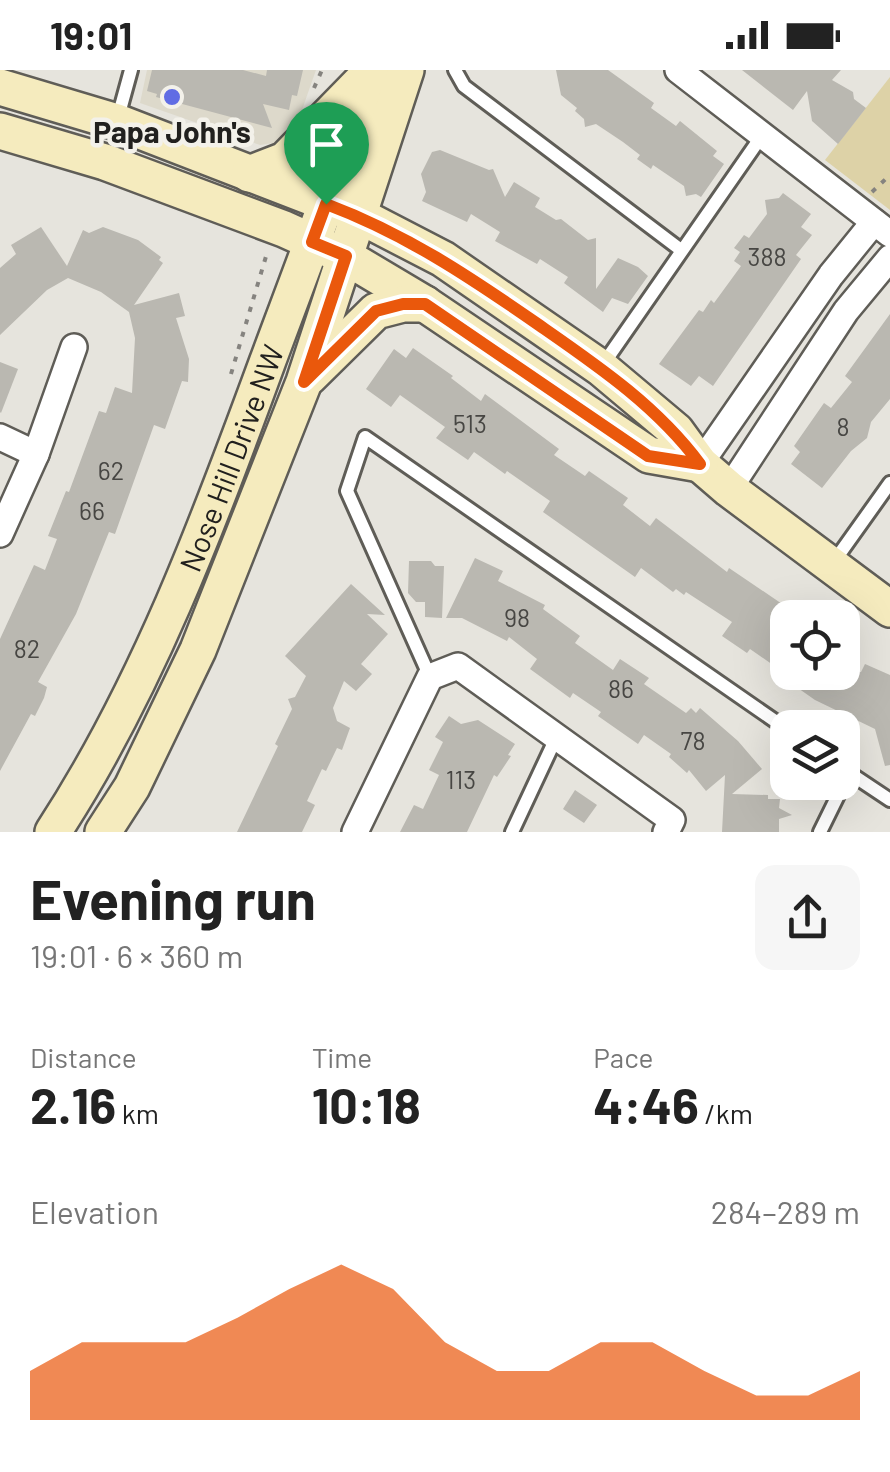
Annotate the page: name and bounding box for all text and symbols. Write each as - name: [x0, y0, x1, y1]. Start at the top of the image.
- text: 19:01: [50, 12, 132, 58]
- marker: Papa John's: [161, 86, 183, 108]
- pin: [284, 102, 369, 205]
- place label: Papa John's: [93, 113, 251, 149]
- icon: arrive: [299, 117, 354, 172]
- house number: 388: [748, 241, 786, 271]
- street label: Nose Hill Drive NW: [171, 340, 290, 577]
- house number: 513: [453, 408, 487, 438]
- house number: 8: [836, 411, 850, 441]
- house number: 62: [98, 455, 124, 485]
- house number: 66: [79, 495, 105, 525]
- map controls: [770, 600, 860, 800]
- button: locate: [770, 600, 860, 690]
- house number: 98: [504, 602, 530, 632]
- house number: 82: [14, 633, 40, 663]
- house number: 86: [608, 673, 634, 703]
- button: layers: [770, 710, 860, 800]
- house number: 78: [681, 725, 705, 755]
- house number: 113: [446, 764, 476, 794]
- text: Evening run: [30, 865, 316, 931]
- button: share: [755, 865, 860, 970]
- text: 19:01 · 6 × 360 m: [30, 936, 243, 974]
- text: Distance: [30, 1040, 137, 1074]
- text: Time: [312, 1040, 372, 1074]
- text: Pace: [593, 1040, 654, 1074]
- text: 2.16: [30, 1074, 116, 1134]
- text: 10:18: [312, 1074, 421, 1134]
- text: 4:46: [593, 1074, 699, 1134]
- text: km: [116, 1096, 159, 1130]
- text: /km: [699, 1096, 753, 1130]
- text: Elevation: [30, 1192, 159, 1230]
- text: 284–289 m: [711, 1192, 860, 1230]

